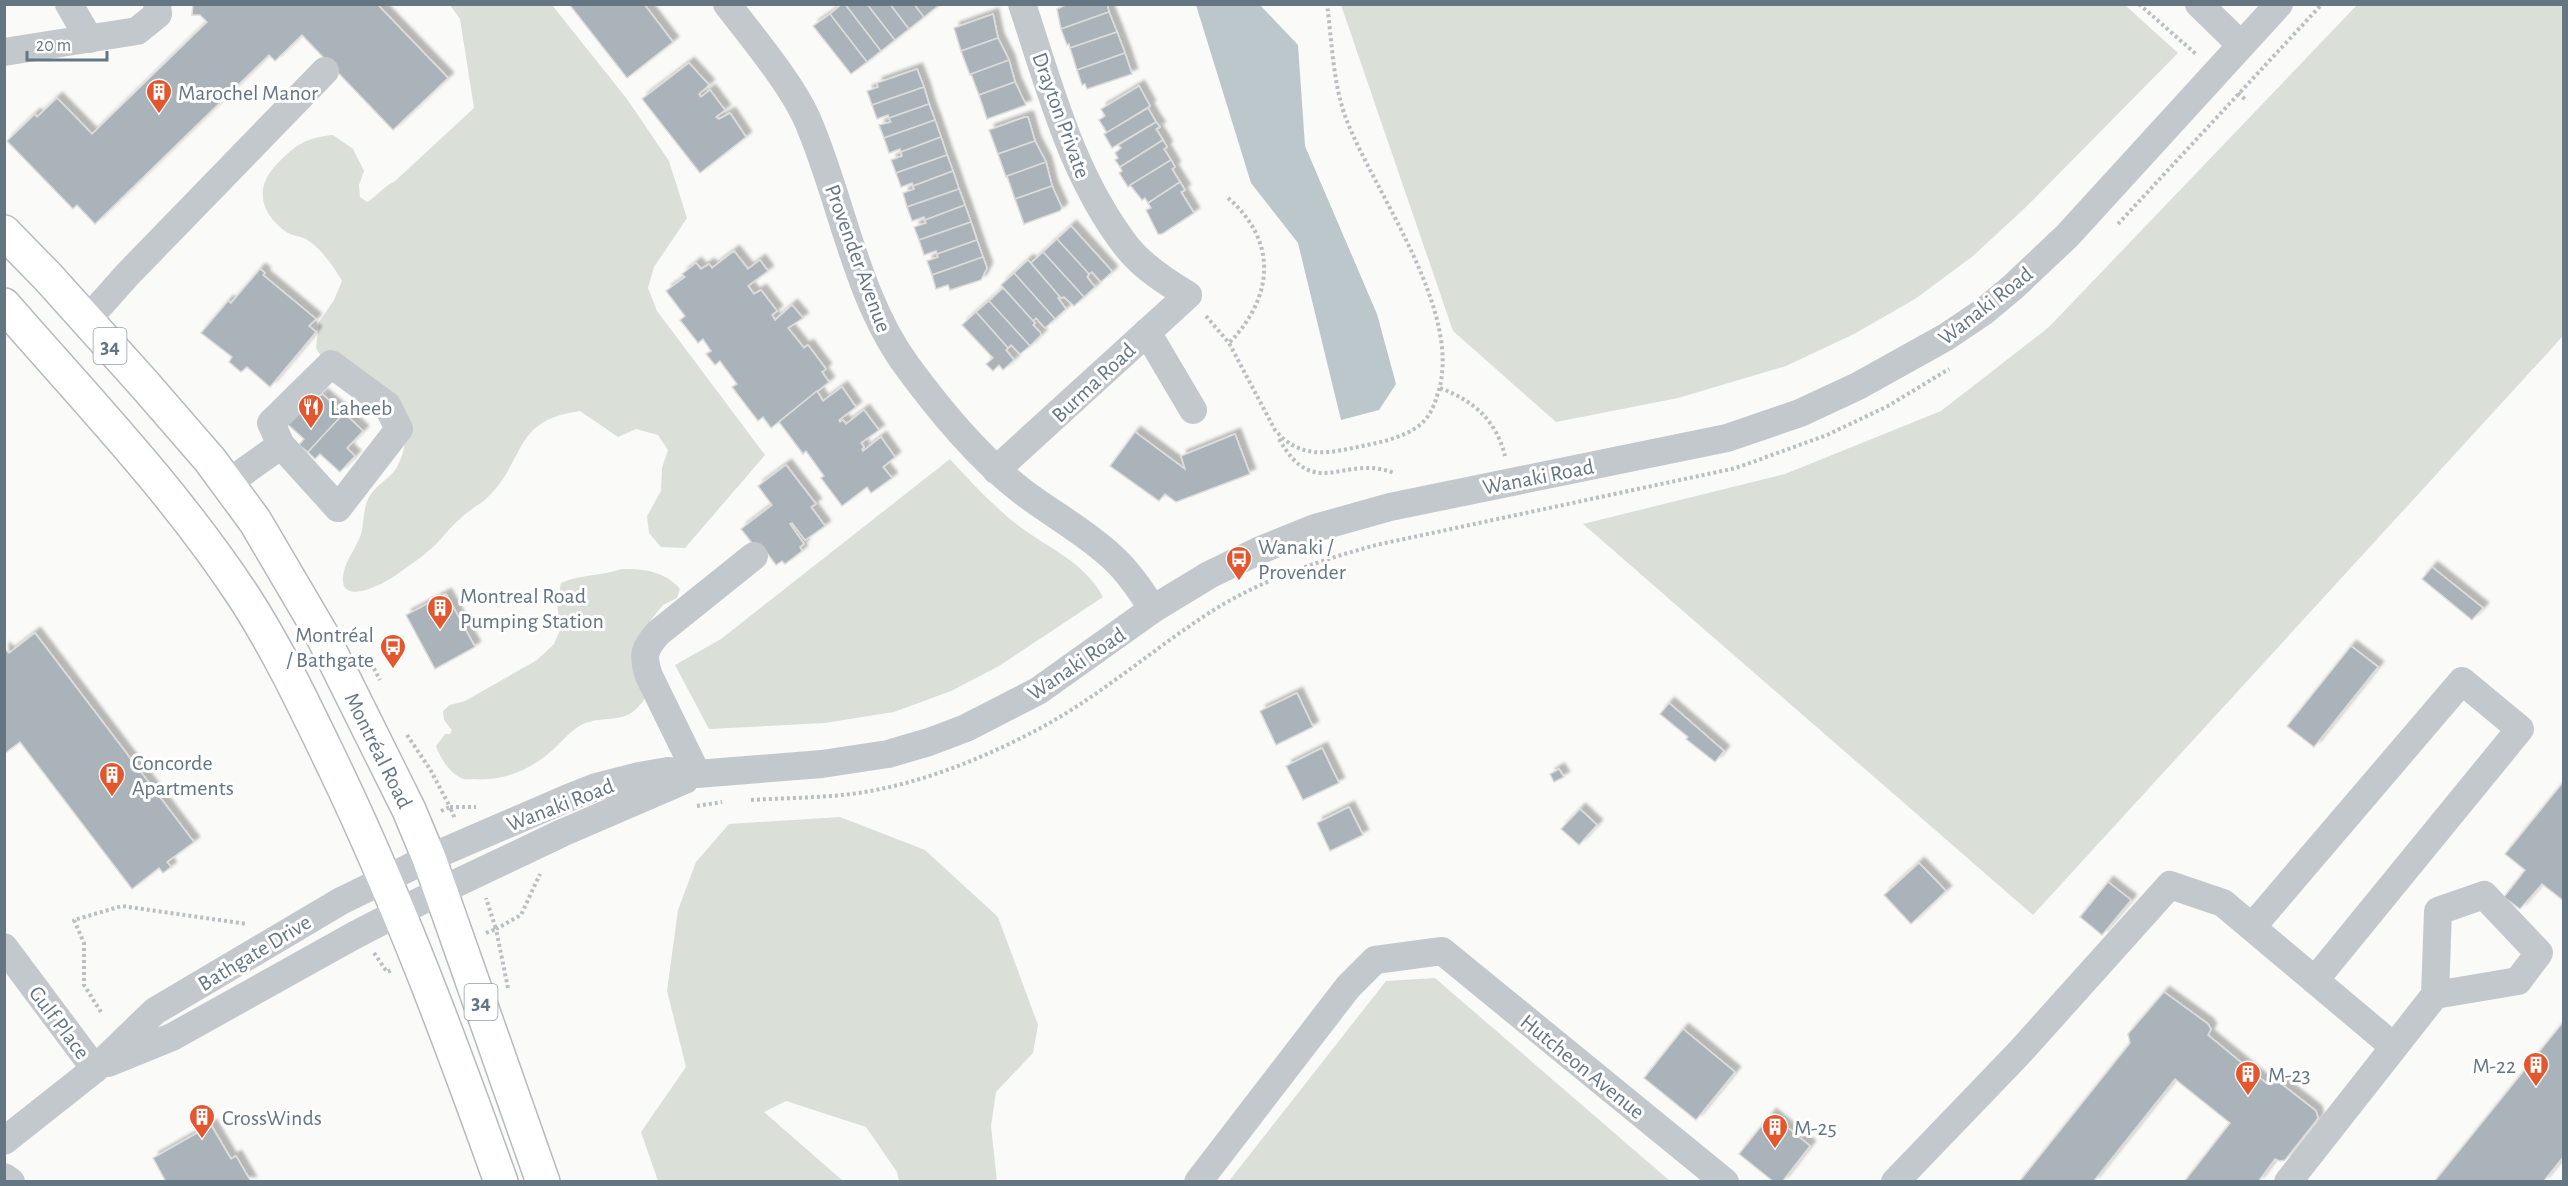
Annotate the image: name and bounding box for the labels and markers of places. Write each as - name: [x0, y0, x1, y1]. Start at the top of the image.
- building icon: Marochel Manor: [144, 77, 174, 115]
- place label: Marochel Manor: [178, 82, 318, 104]
- restaurant icon: Laheeb: [296, 392, 326, 430]
- place label: Laheeb: [330, 397, 392, 419]
- place label: Wanaki / Provender: [1258, 536, 1346, 583]
- bus stop icon: Wanaki / Provender: [1224, 544, 1254, 582]
- place label: Montreal Road Pumping Station: [460, 585, 604, 632]
- building icon: Montreal Road Pumping Station: [425, 593, 455, 631]
- place label: Montréal / Bathgate: [286, 624, 374, 671]
- bus stop icon: Montréal / Bathgate: [378, 632, 408, 670]
- place label: Concorde Apartments: [132, 752, 234, 799]
- building icon: Concorde Apartments: [97, 760, 127, 798]
- building icon: M-22: [2521, 1050, 2551, 1088]
- place label: M-22: [2473, 1055, 2516, 1077]
- building icon: M-23: [2233, 1059, 2263, 1097]
- place label: M-23: [2268, 1064, 2311, 1086]
- building icon: CrossWinds: [187, 1102, 217, 1140]
- place label: CrossWinds: [222, 1107, 322, 1129]
- building icon: M-25: [1760, 1112, 1790, 1150]
- place label: M-25: [1794, 1117, 1837, 1139]

